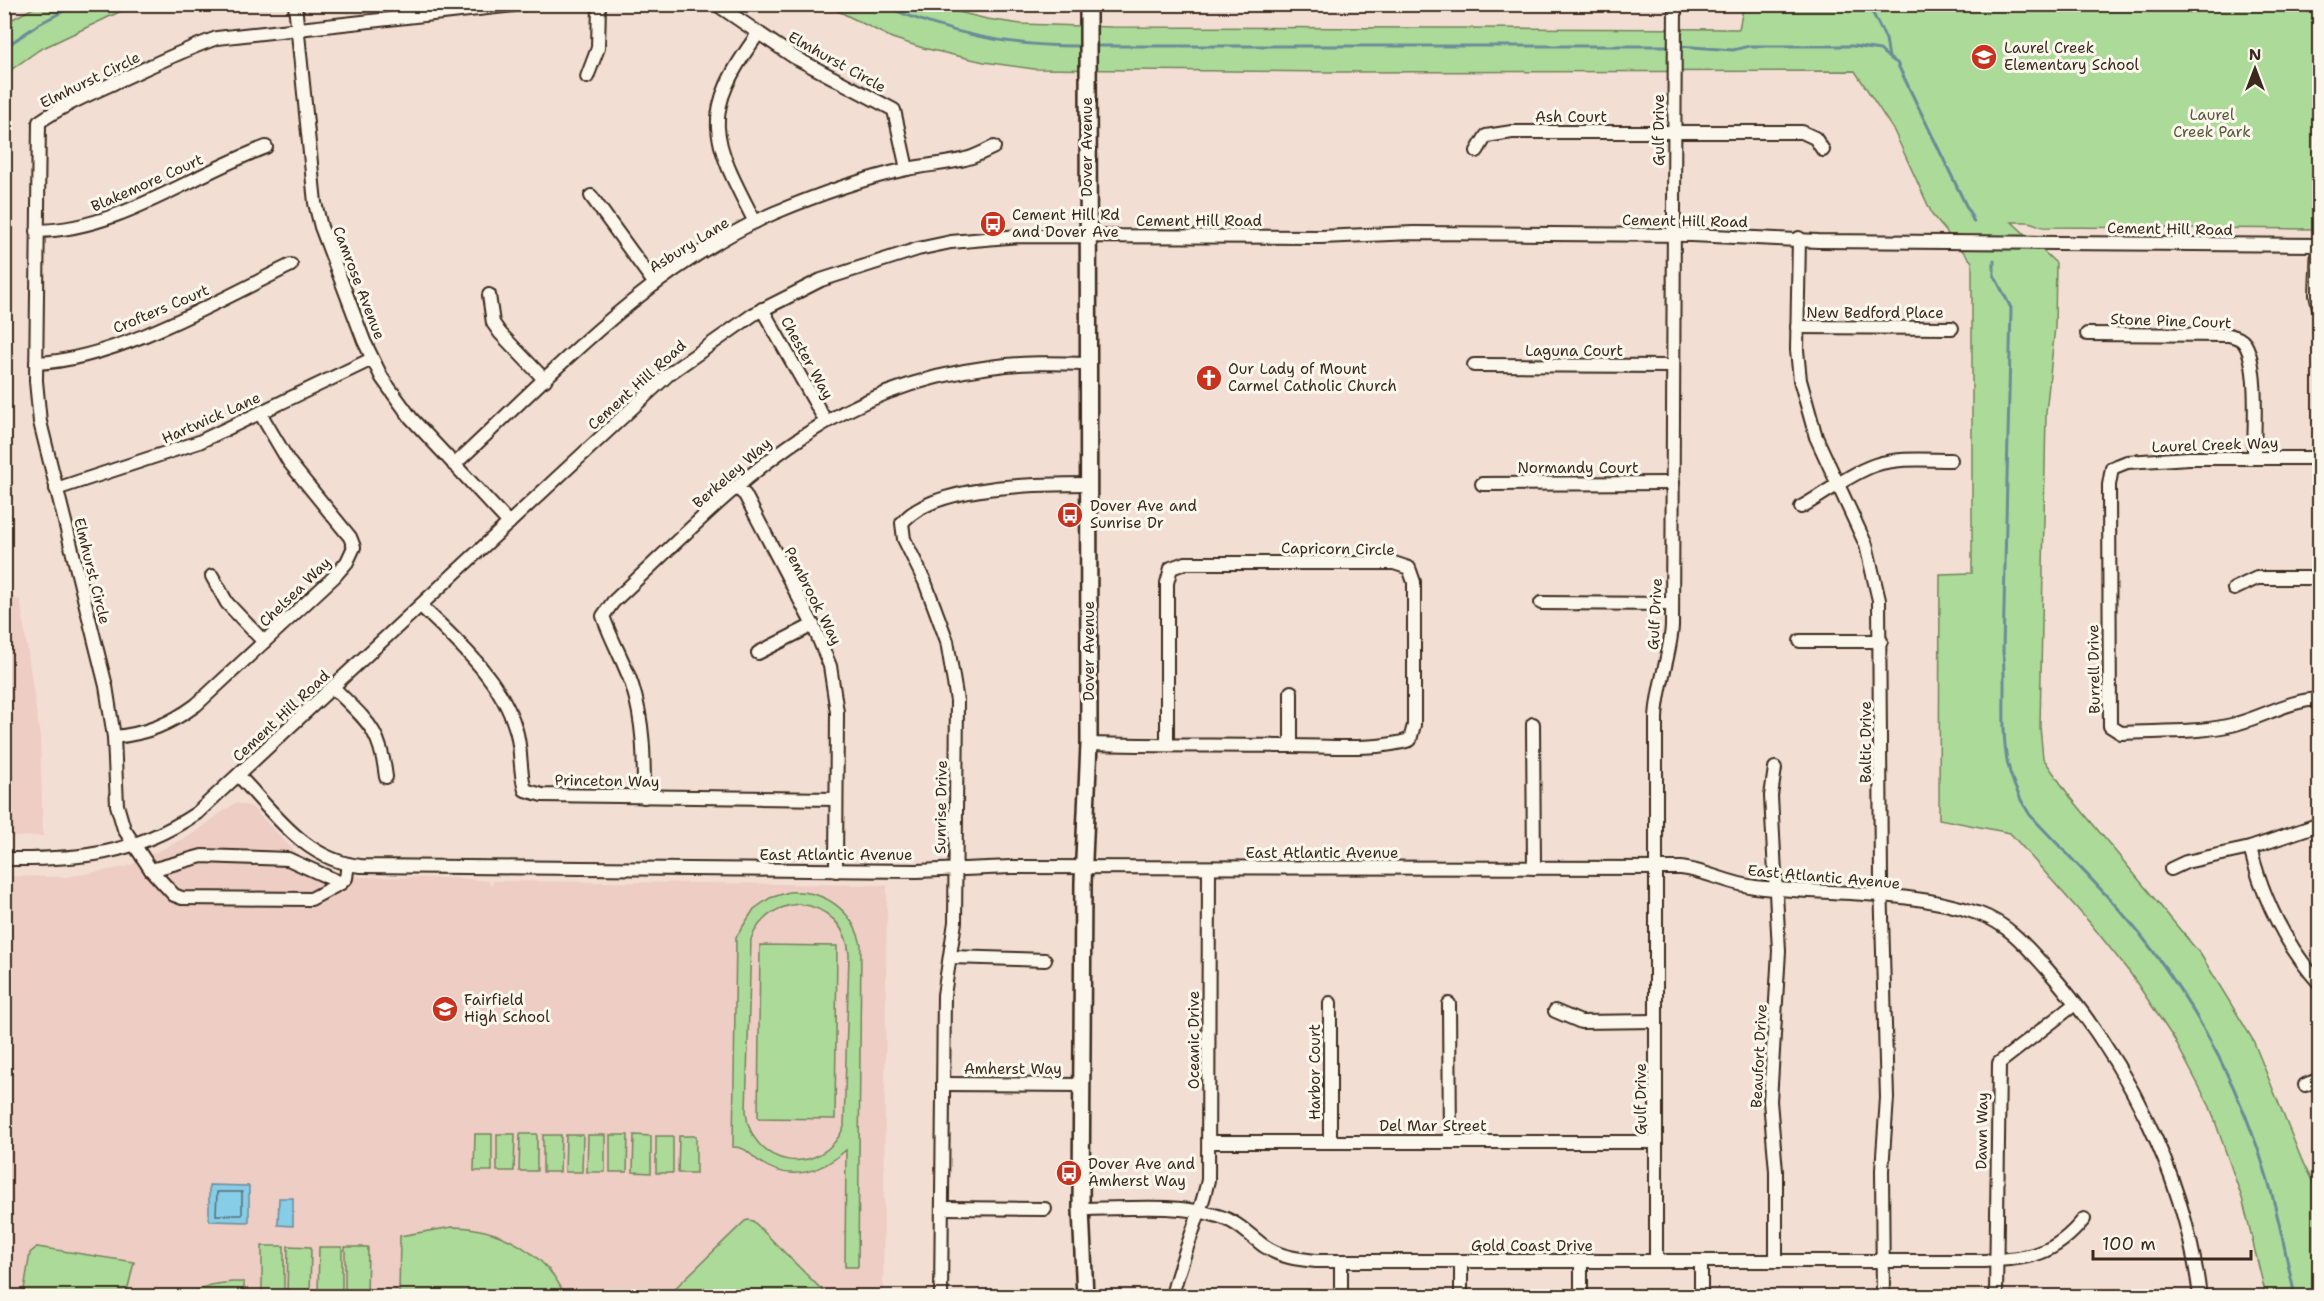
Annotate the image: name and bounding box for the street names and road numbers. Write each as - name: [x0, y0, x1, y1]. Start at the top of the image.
- street label: Elmhurst Circle: [784, 27, 890, 97]
- street label: Elmhurst Circle: [37, 47, 143, 113]
- street label: Gulf Drive: [1649, 94, 1669, 166]
- street label: Dover Avenue: [1077, 97, 1097, 197]
- street label: Ash Court: [1535, 107, 1607, 127]
- street label: Blakemore Court: [88, 149, 206, 217]
- street label: Cement Hill Road: [1622, 210, 1749, 232]
- street label: Cement Hill Road: [1136, 211, 1262, 231]
- street label: Asbury Lane: [645, 212, 733, 278]
- street label: Cement Hill Road: [2107, 218, 2234, 240]
- street label: Camrose Avenue: [328, 223, 390, 343]
- street label: Crofters Court: [110, 280, 212, 338]
- street label: New Bedford Place: [1806, 303, 1944, 323]
- street label: Stone Pine Court: [2110, 309, 2232, 333]
- street label: Chester Way: [776, 313, 838, 403]
- street label: Cement Hill Road: [584, 335, 691, 435]
- street label: Laguna Court: [1525, 341, 1623, 361]
- street label: Hartwick Lane: [159, 387, 263, 449]
- street label: Berkeley Way: [688, 433, 776, 513]
- street label: Laurel Creek Way: [2151, 433, 2279, 457]
- street label: Normandy Court: [1518, 458, 1638, 478]
- street label: Elmhurst Circle: [69, 516, 115, 626]
- street label: Capricorn Circle: [1281, 538, 1395, 560]
- street label: Pembrook Way: [780, 543, 846, 649]
- street label: Chelsea Way: [255, 553, 335, 631]
- street label: Gulf Drive: [1643, 578, 1667, 650]
- street label: Dover Avenue: [1079, 601, 1099, 701]
- street label: Burrell Drive: [2083, 624, 2105, 714]
- street label: Cement Hill Road: [228, 665, 334, 766]
- street label: Baltic Drive: [1856, 701, 1876, 783]
- street label: Sunrise Drive: [930, 760, 952, 854]
- street label: Princeton Way: [554, 770, 660, 792]
- street label: East Atlantic Avenue: [1245, 843, 1399, 863]
- street label: East Atlantic Avenue: [759, 845, 913, 865]
- street label: East Atlantic Avenue: [1747, 860, 1901, 894]
- street label: Oceanic Drive: [1184, 991, 1204, 1089]
- street label: Beaufort Drive: [1746, 1004, 1772, 1108]
- street label: Harbor Court: [1305, 1024, 1325, 1120]
- street label: Amherst Way: [964, 1059, 1062, 1079]
- street label: Gulf Drive: [1631, 1063, 1651, 1135]
- street label: Dawn Way: [1971, 1092, 1993, 1170]
- street label: Del Mar Street: [1379, 1116, 1487, 1136]
- street label: Gold Coast Drive: [1471, 1236, 1593, 1256]

